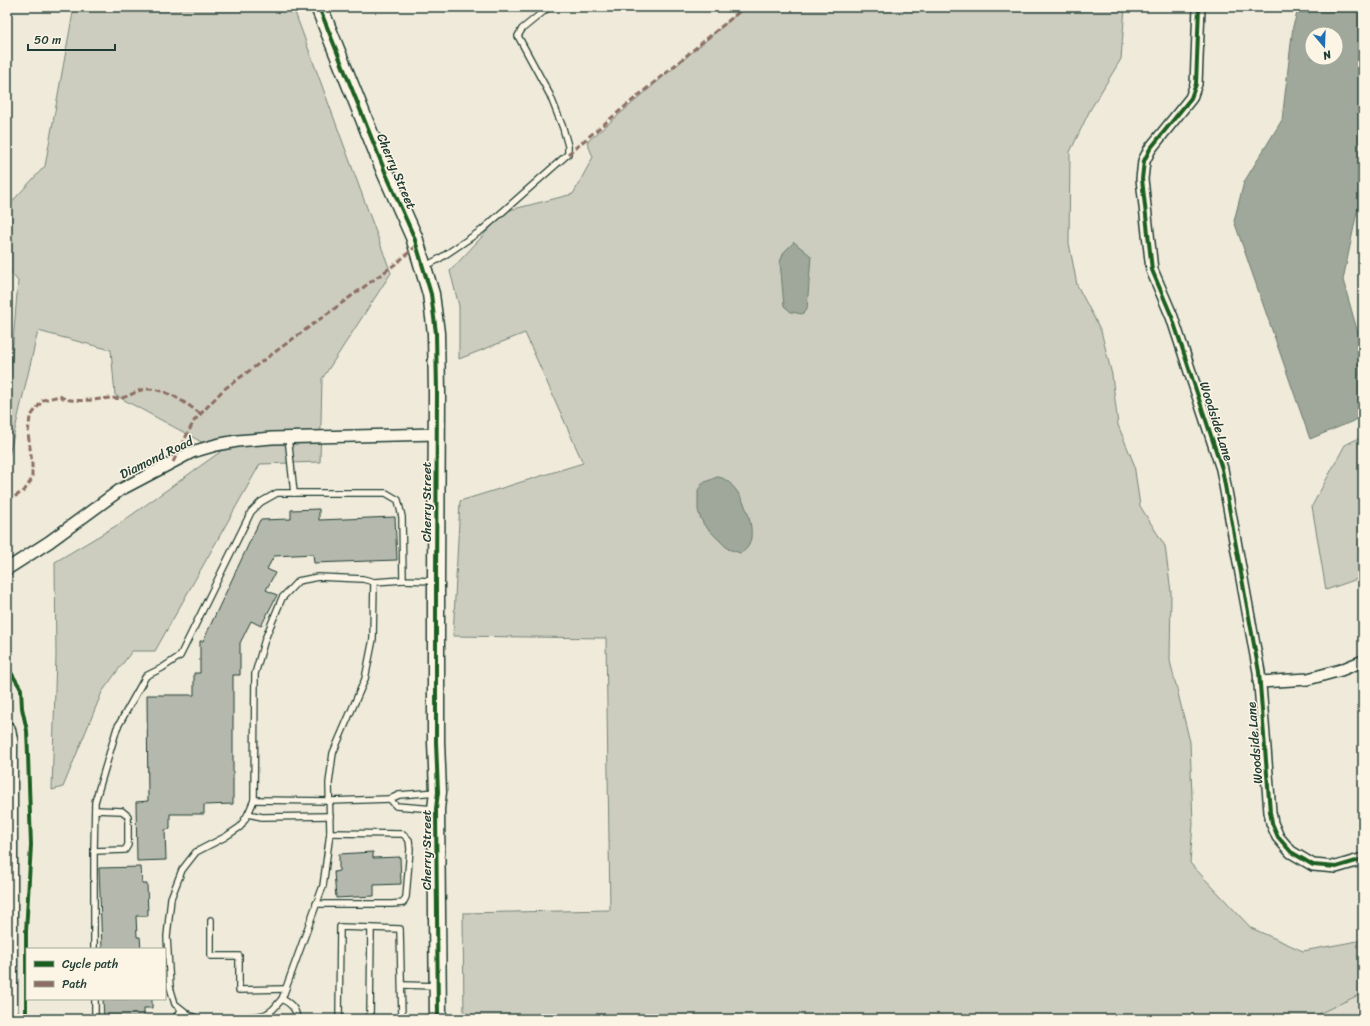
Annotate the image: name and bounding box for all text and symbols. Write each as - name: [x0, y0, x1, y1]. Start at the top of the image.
- scale bar: [28, 26, 115, 52]
- north arrow: [1304, 26, 1344, 66]
- text: 50 m: [34, 29, 61, 51]
- text: N: [1320, 44, 1335, 65]
- street label: Cherry Street: [370, 130, 423, 213]
- street label: Woodside Lane: [1193, 378, 1240, 464]
- street label: Diamond Road: [115, 429, 198, 485]
- street label: Cherry Street: [415, 461, 438, 542]
- street label: Woodside Lane: [1239, 701, 1270, 785]
- street label: Cherry Street: [415, 809, 438, 890]
- legend: [26, 948, 166, 1000]
- text: Cycle path: [62, 953, 118, 975]
- text: Path: [62, 973, 87, 995]

